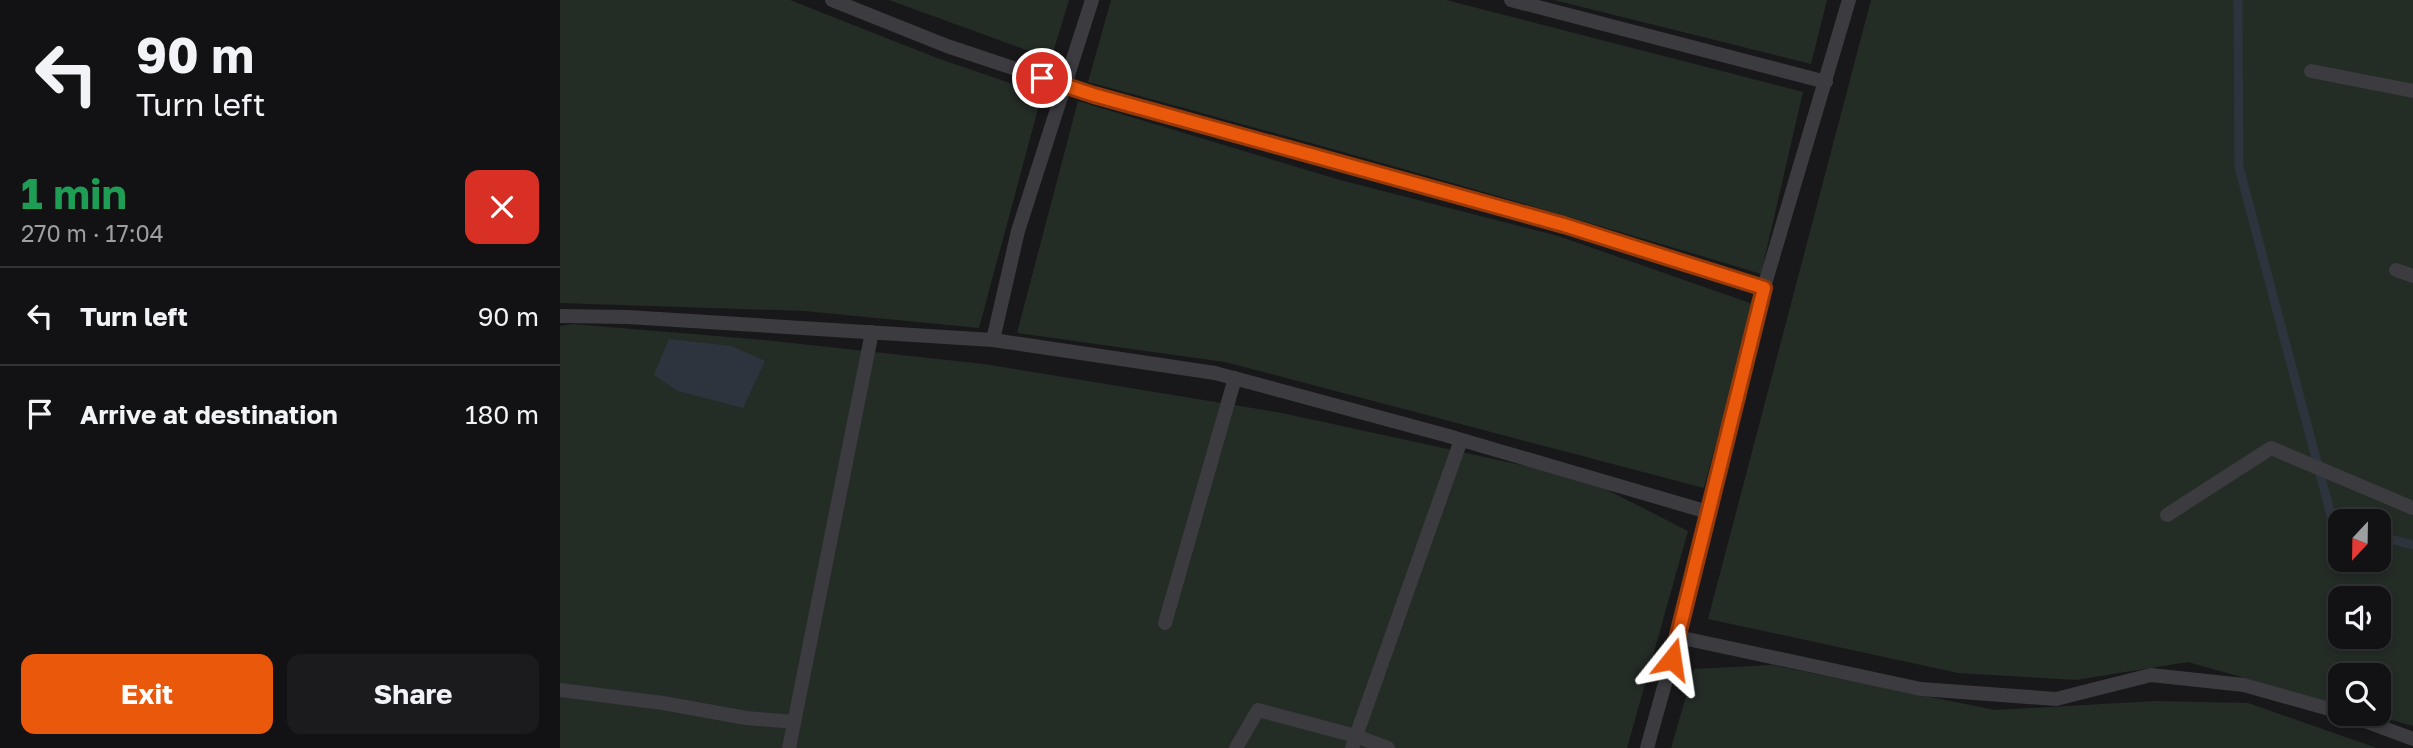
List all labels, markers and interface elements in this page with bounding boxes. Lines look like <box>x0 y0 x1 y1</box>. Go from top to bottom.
text: 90 m <box>136 25 254 84</box>
icon: left <box>21 28 112 119</box>
pin <box>1012 48 1072 108</box>
icon: arrive <box>1023 59 1061 97</box>
text: Turn left <box>136 85 265 123</box>
text: 1 min <box>21 168 127 218</box>
button: close <box>465 170 539 244</box>
text: 270 m · 17:04 <box>21 219 164 247</box>
icon: left <box>21 297 59 335</box>
text: Turn left <box>80 301 188 332</box>
text: 90 m <box>478 301 539 332</box>
icon: arrive <box>21 395 59 433</box>
text: Arrive at destination <box>80 399 338 430</box>
text: 180 m <box>465 399 539 430</box>
north arrow <box>2328 509 2390 572</box>
map controls <box>2328 509 2391 726</box>
button: sound <box>2328 586 2391 649</box>
position arrow <box>1635 622 1709 696</box>
button: Exit <box>21 654 273 734</box>
button: Share <box>287 654 539 734</box>
button: search <box>2328 663 2391 726</box>

